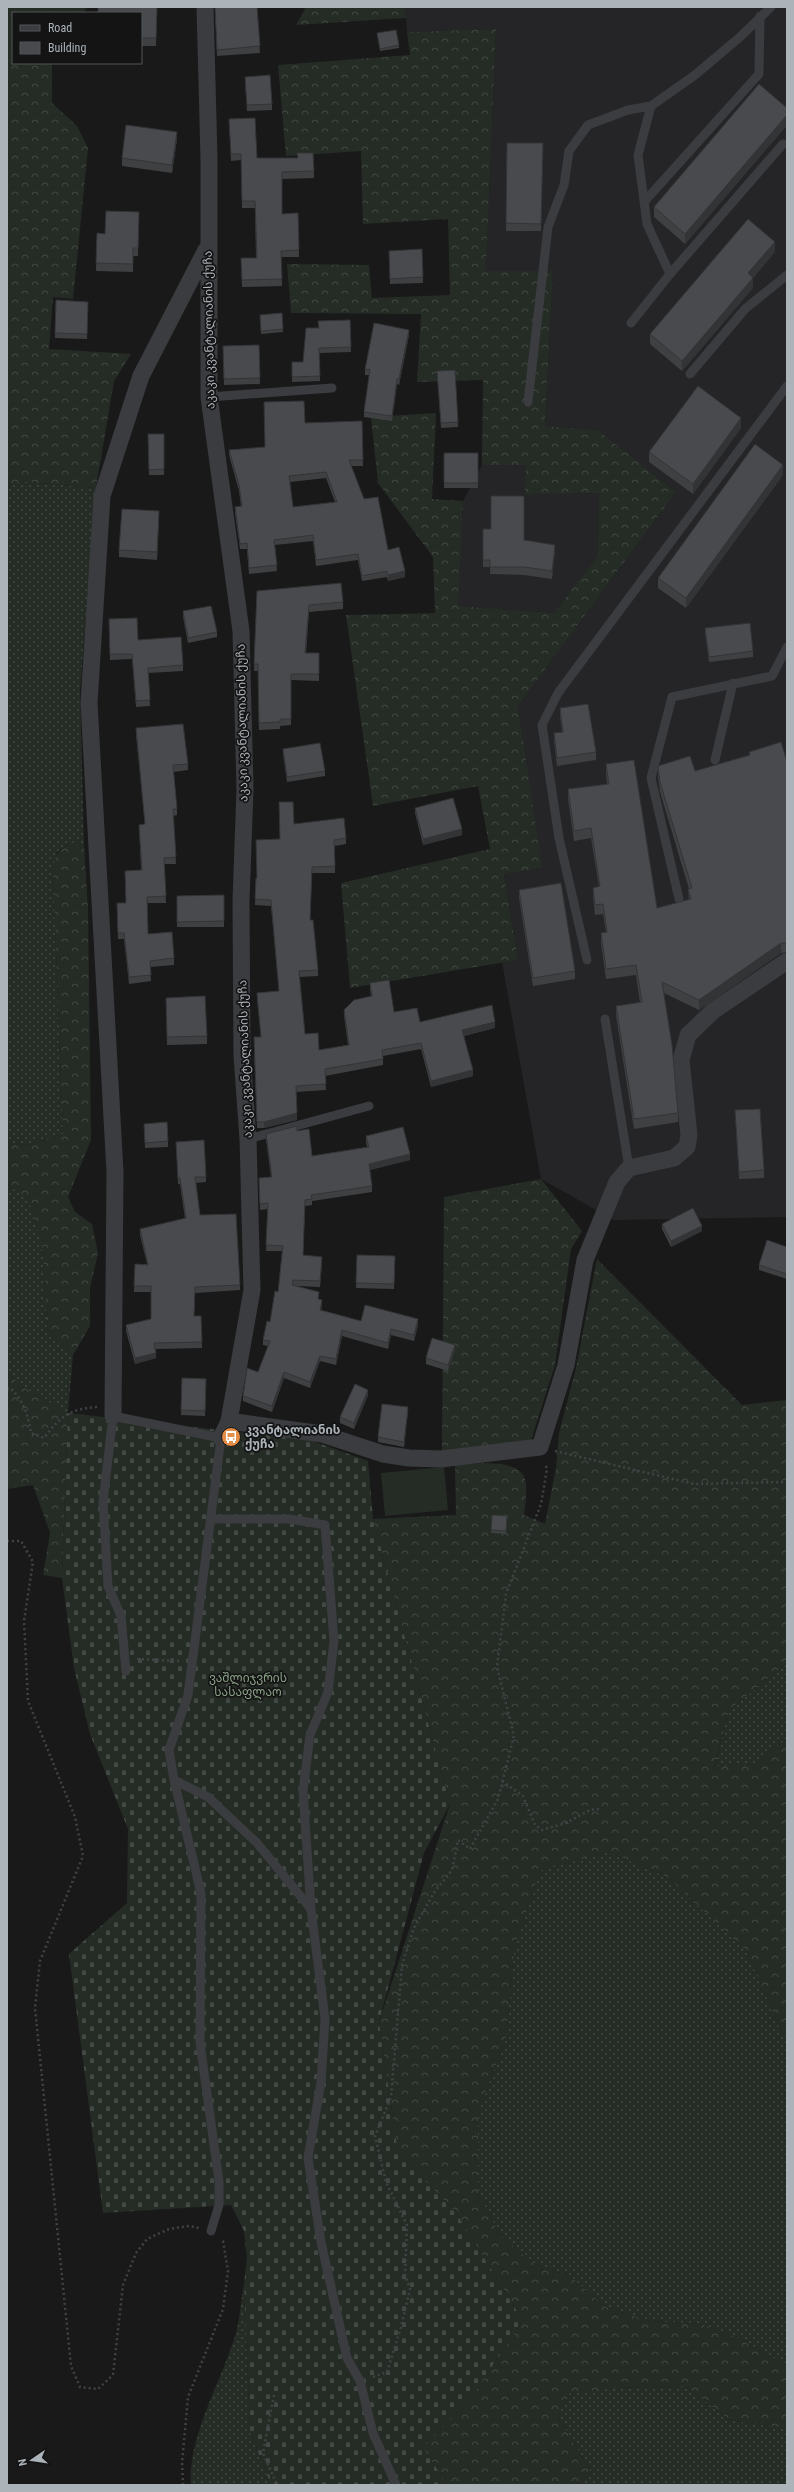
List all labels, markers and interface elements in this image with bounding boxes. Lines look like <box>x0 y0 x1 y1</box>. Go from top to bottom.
legend <box>12 12 142 64</box>
text: Road <box>48 21 72 35</box>
text: Building <box>48 41 86 55</box>
street label: აკაკი კვანტალიანის ქუჩა <box>201 251 218 409</box>
street label: აკაკი კვანტალიანის ქუჩა <box>234 644 251 802</box>
street label: აკაკი კვანტალიანის ქუჩა <box>235 980 256 1138</box>
place label: კვანტალიანის ქუჩა <box>245 1423 341 1451</box>
bus stop icon: კვანტალიანის ქუჩა <box>220 1426 242 1448</box>
park label: ვაშლიჯვრის სასაფლაო <box>209 1671 287 1700</box>
north arrow <box>12 2440 52 2480</box>
text: N <box>16 2457 30 2467</box>

